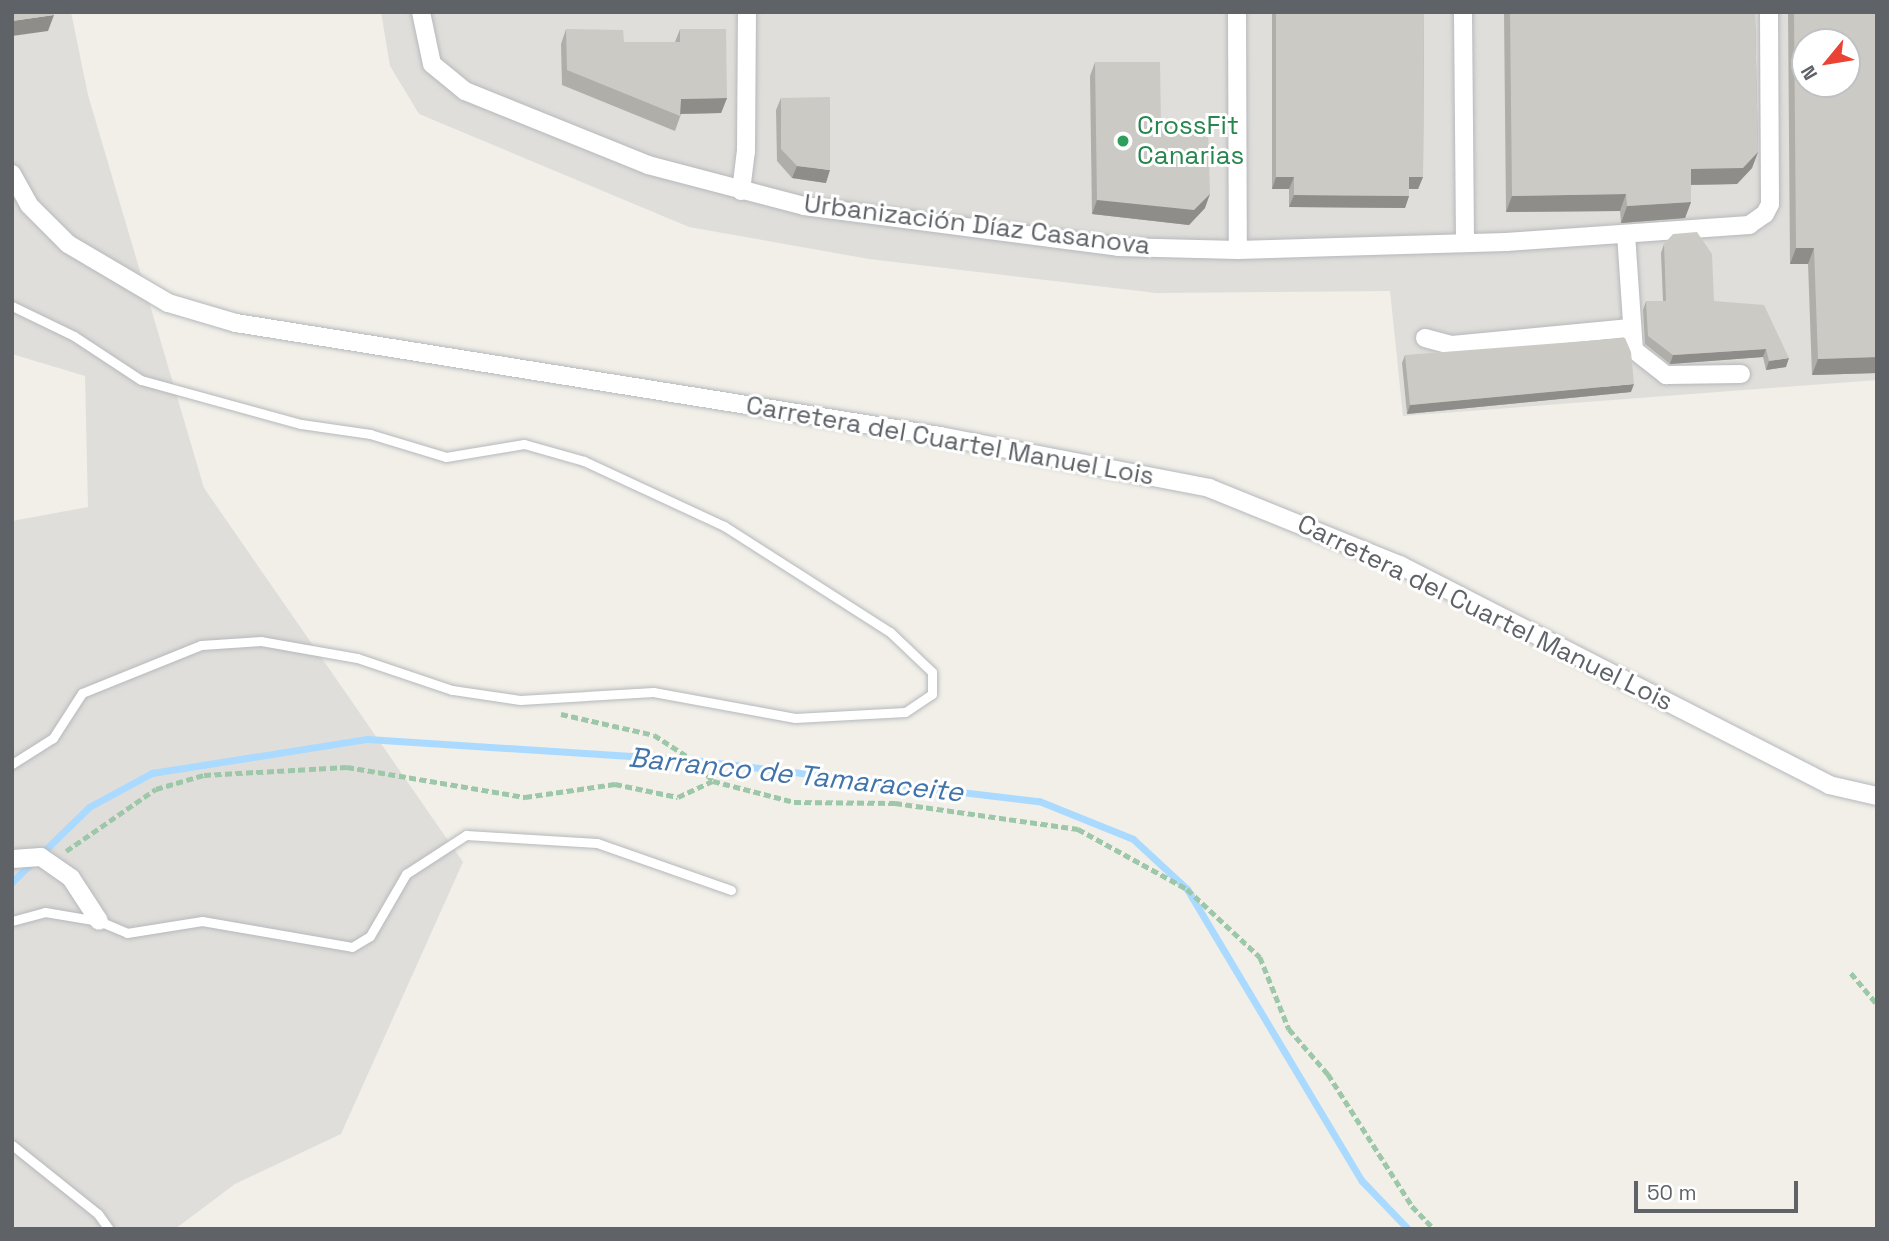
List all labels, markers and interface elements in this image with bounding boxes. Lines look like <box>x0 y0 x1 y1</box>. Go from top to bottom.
north arrow <box>1791 28 1861 98</box>
text: N <box>1795 61 1823 85</box>
place label: CrossFit Canarias <box>1137 110 1244 172</box>
marker: CrossFit Canarias <box>1115 133 1131 149</box>
street label: Urbanización Díaz Casanova <box>802 188 1152 262</box>
street label: Carretera del Cuartel Manuel Lois <box>744 390 1156 492</box>
street label: Carretera del Cuartel Manuel Lois <box>1292 508 1678 718</box>
water label: Barranco de Tamaraceite <box>627 740 965 808</box>
scale bar <box>1637 1168 1801 1212</box>
text: 50 m <box>1647 1179 1697 1206</box>

